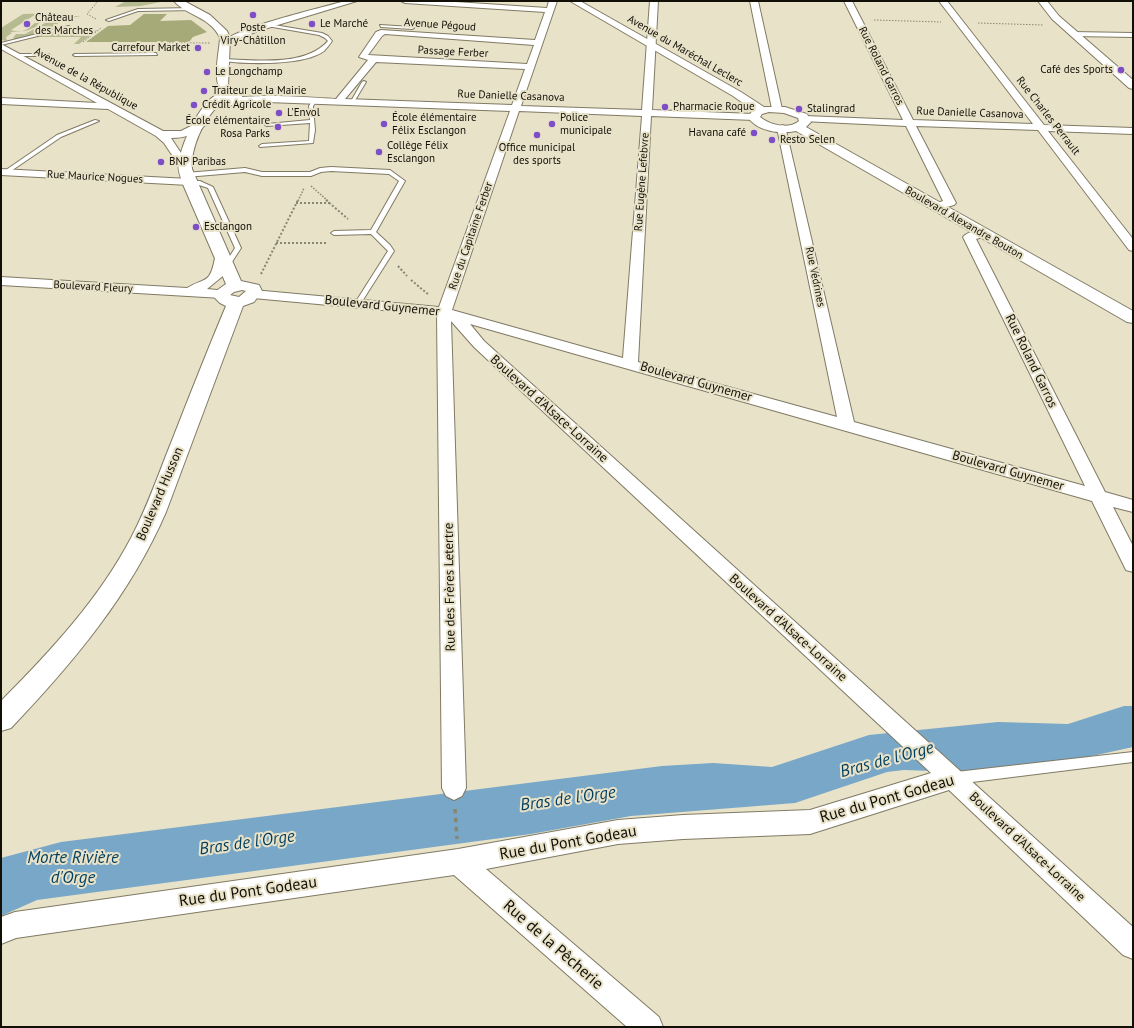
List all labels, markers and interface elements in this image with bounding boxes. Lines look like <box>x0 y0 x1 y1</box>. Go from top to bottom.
marker: Poste Viry-Châtillon <box>248 10 258 20</box>
place label: Château des Marches <box>35 11 93 37</box>
street label: Avenue du Maréchal Leclerc <box>625 13 745 89</box>
street label: Avenue Pégoud <box>404 16 476 34</box>
place label: Le Marché <box>320 17 368 31</box>
marker: Château des Marches <box>22 19 32 29</box>
marker: Le Marché <box>307 19 317 29</box>
place label: Poste Viry-Châtillon <box>221 21 285 47</box>
street label: Rue Roland Garros <box>855 24 907 108</box>
place label: Carrefour Market <box>111 41 190 55</box>
marker: Carrefour Market <box>193 43 203 53</box>
street label: Passage Ferber <box>417 44 489 60</box>
street label: Avenue de la République <box>32 45 140 113</box>
place label: Café des Sports <box>1040 63 1113 77</box>
place label: Le Longchamp <box>215 65 283 79</box>
marker: Café des Sports <box>1116 65 1126 75</box>
marker: Le Longchamp <box>202 67 212 77</box>
street label: Rue Charles Perrault <box>1013 74 1083 158</box>
place label: Traiteur de la Mairie <box>212 84 306 98</box>
marker: Traiteur de la Mairie <box>199 86 209 96</box>
street label: Rue Danielle Casanova <box>457 88 565 104</box>
place label: Crédit Agricole <box>202 98 271 112</box>
marker: Crédit Agricole <box>189 100 199 110</box>
place label: Pharmacie Roque <box>673 100 755 114</box>
marker: Pharmacie Roque <box>660 102 670 112</box>
place label: Stalingrad <box>807 102 855 116</box>
marker: Stalingrad <box>794 104 804 114</box>
street label: Rue Danielle Casanova <box>916 105 1024 121</box>
place label: L'Envol <box>287 106 320 120</box>
marker: L'Envol <box>274 108 284 118</box>
place label: École élémentaire Félix Esclangon <box>392 111 477 137</box>
place label: Police municipale <box>560 111 612 137</box>
place label: École élémentaire Rosa Parks <box>185 114 270 140</box>
marker: École élémentaire Félix Esclangon <box>379 119 389 129</box>
marker: Police municipale <box>547 119 557 129</box>
marker: École élémentaire Rosa Parks <box>273 122 283 132</box>
place label: Havana café <box>689 126 746 140</box>
marker: Havana café <box>749 128 759 138</box>
marker: Office municipal des sports <box>532 130 542 140</box>
street label: Rue Eugène Lefebvre <box>632 132 652 232</box>
place label: Resto Selen <box>780 133 835 147</box>
marker: Resto Selen <box>767 135 777 145</box>
place label: Collège Félix Esclangon <box>387 139 448 165</box>
place label: Office municipal des sports <box>499 141 575 167</box>
marker: Collège Félix Esclangon <box>374 147 384 157</box>
place label: BNP Paribas <box>169 155 226 169</box>
marker: BNP Paribas <box>156 157 166 167</box>
street label: Rue Maurice Nogues <box>47 168 143 186</box>
street label: Rue du Capitaine Ferber <box>446 180 496 292</box>
street label: Boulevard Alexandre Bouton <box>903 184 1025 262</box>
place label: Esclangon <box>204 220 252 234</box>
marker: Esclangon <box>191 222 201 232</box>
street label: Rue Védrines <box>802 246 828 308</box>
street label: Boulevard Fleury <box>53 278 133 296</box>
street label: Boulevard Guynemer <box>324 292 440 320</box>
street label: Rue Roland Garros <box>1002 312 1060 410</box>
street label: Boulevard d'Alsace-Lorraine <box>487 352 611 466</box>
street label: Boulevard Guynemer <box>638 359 754 405</box>
street label: Boulevard Husson <box>133 445 187 543</box>
street label: Boulevard Guynemer <box>950 448 1066 494</box>
street label: Rue des Frères Letertre <box>441 523 459 651</box>
street label: Boulevard d'Alsace-Lorraine <box>726 571 850 685</box>
water label: Bras de l'Orge <box>838 738 936 782</box>
street label: Rue du Pont Godeau <box>818 771 956 827</box>
water label: Bras de l'Orge <box>519 782 617 816</box>
street label: Boulevard d'Alsace-Lorraine <box>966 789 1088 905</box>
street label: Rue du Pont Godeau <box>498 821 638 865</box>
water label: Bras de l'Orge <box>198 826 296 860</box>
water label: Morte Rivière d'Orge <box>27 848 119 888</box>
street label: Rue du Pont Godeau <box>178 873 318 911</box>
street label: Rue de la Pêcherie <box>499 896 607 994</box>

